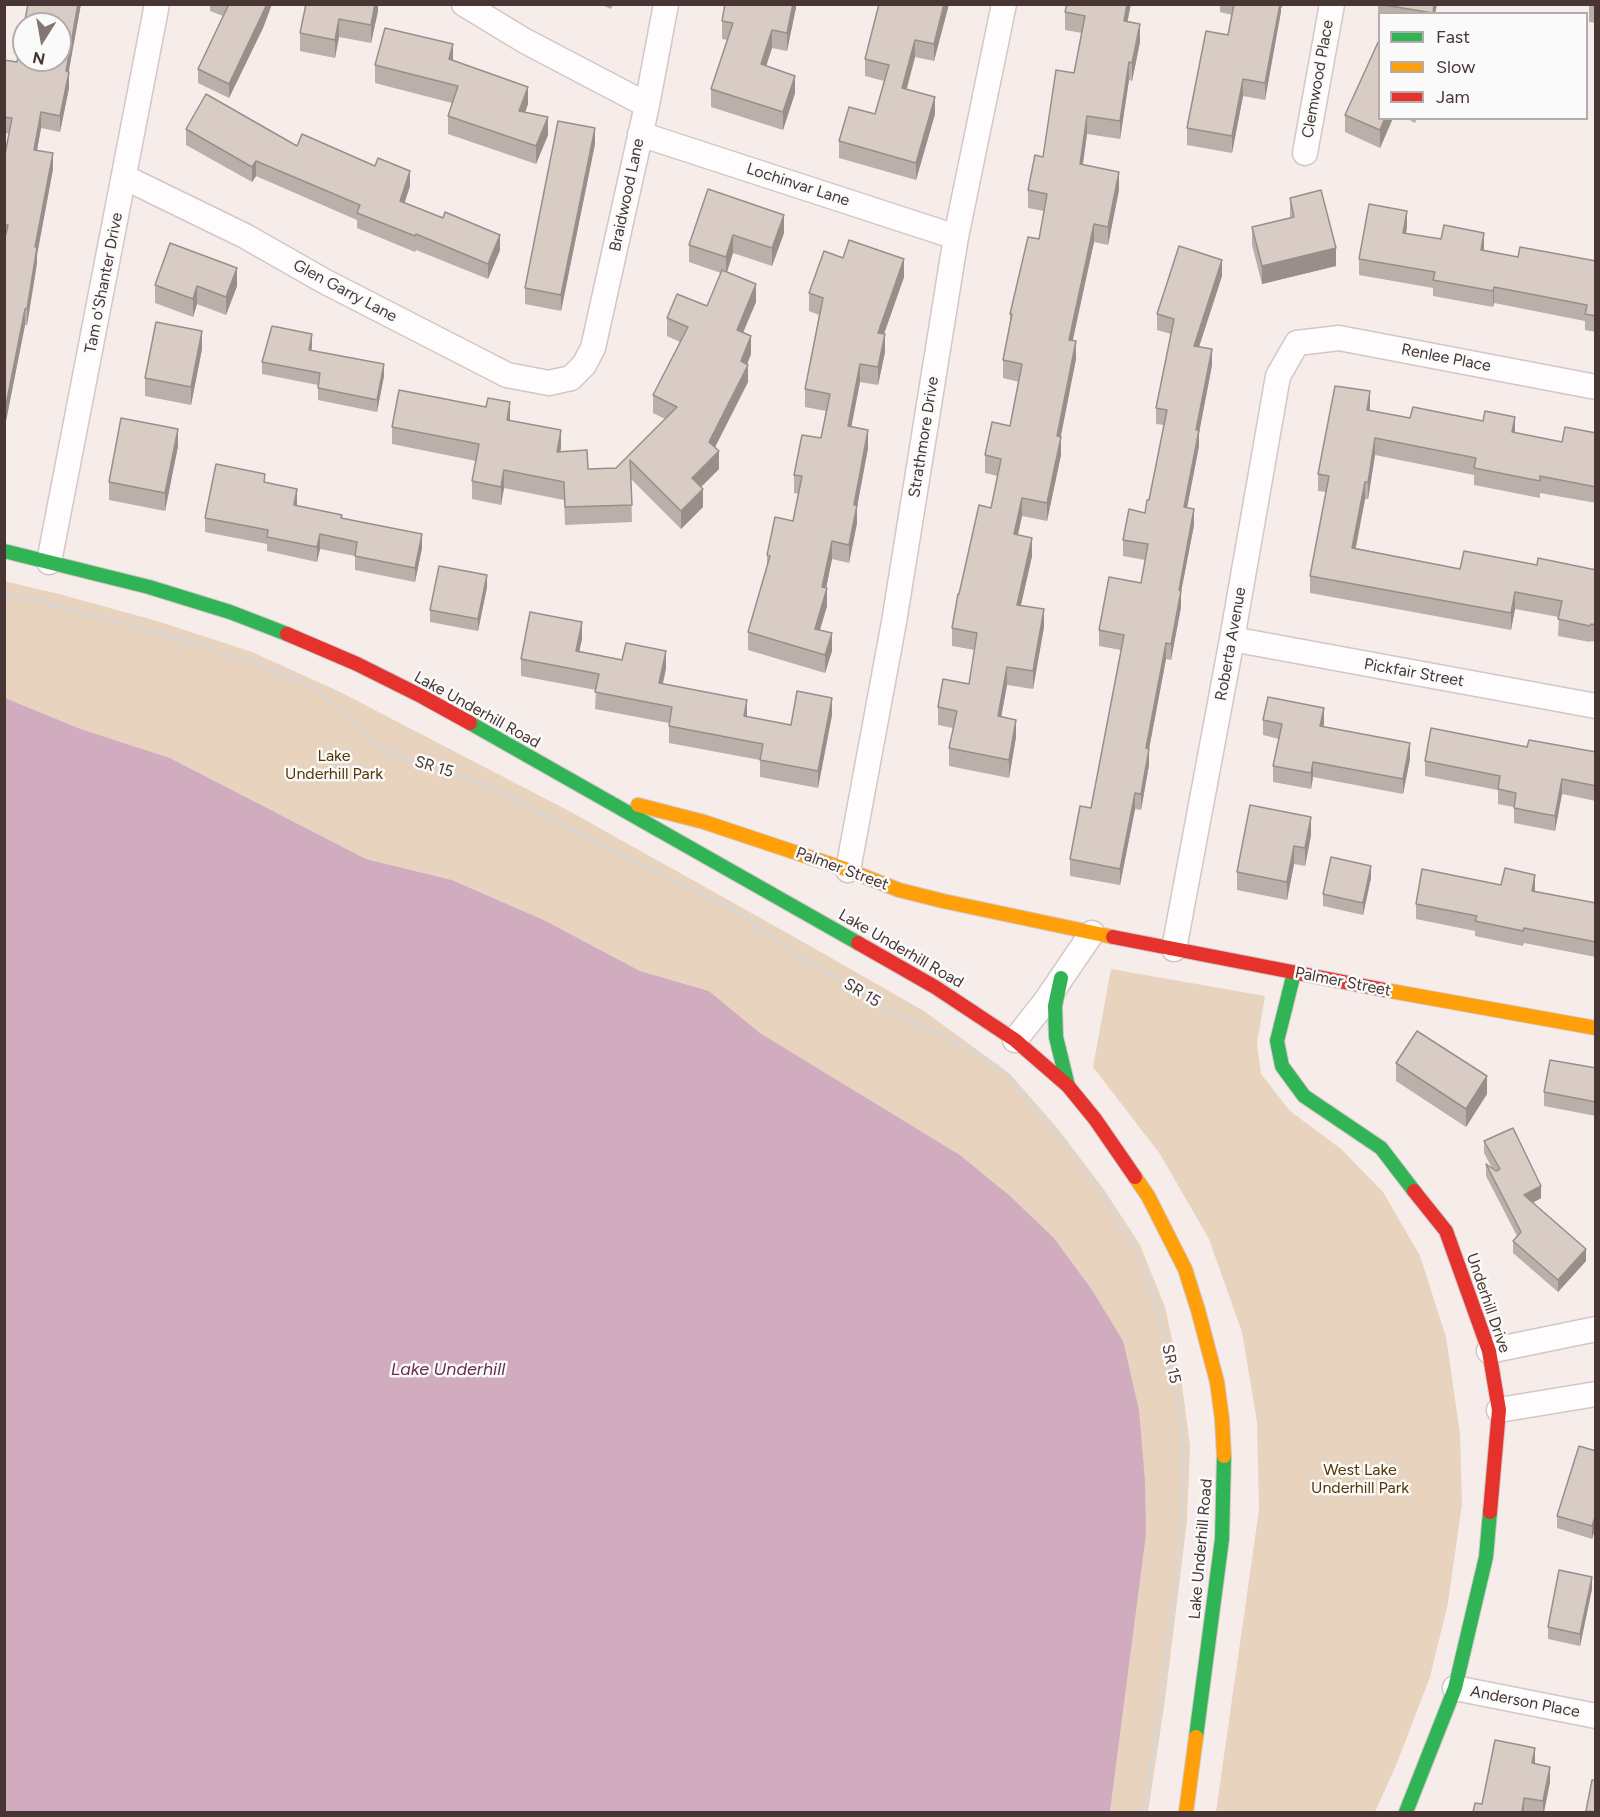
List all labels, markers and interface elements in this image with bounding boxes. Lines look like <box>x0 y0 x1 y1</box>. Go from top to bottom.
north arrow <box>12 12 72 72</box>
legend <box>1378 12 1588 120</box>
street label: Clemwood Place <box>1298 18 1338 140</box>
text: Fast <box>1436 26 1470 48</box>
text: N <box>31 48 47 69</box>
text: Slow <box>1436 56 1475 78</box>
text: Jam <box>1436 86 1470 108</box>
street label: Braidwood Lane <box>606 137 648 253</box>
street label: Lochinvar Lane <box>744 159 852 211</box>
street label: Tam o'Shanter Drive <box>81 211 127 355</box>
street label: Glen Garry Lane <box>290 256 400 326</box>
street label: Renlee Place <box>1400 340 1492 376</box>
street label: Strathmore Drive <box>905 375 943 499</box>
street label: Roberta Avenue <box>1212 586 1250 702</box>
street label: Pickfair Street <box>1362 655 1466 691</box>
street label: Lake Underhill Road <box>411 667 543 753</box>
park label: Lake Underhill Park <box>285 746 383 784</box>
street label: SR 15 <box>412 752 456 782</box>
street label: Palmer Street <box>793 843 891 895</box>
street label: Lake Underhill Road <box>835 905 967 993</box>
street label: Palmer Street <box>1293 963 1393 1001</box>
street label: SR 15 <box>840 974 884 1012</box>
street label: Underhill Drive <box>1462 1251 1514 1355</box>
street label: SR 15 <box>1157 1343 1185 1385</box>
water label: Lake Underhill <box>391 1359 505 1381</box>
park label: West Lake Underhill Park <box>1311 1460 1409 1498</box>
street label: Lake Underhill Road <box>1185 1478 1217 1620</box>
street label: Anderson Place <box>1469 1682 1581 1722</box>

